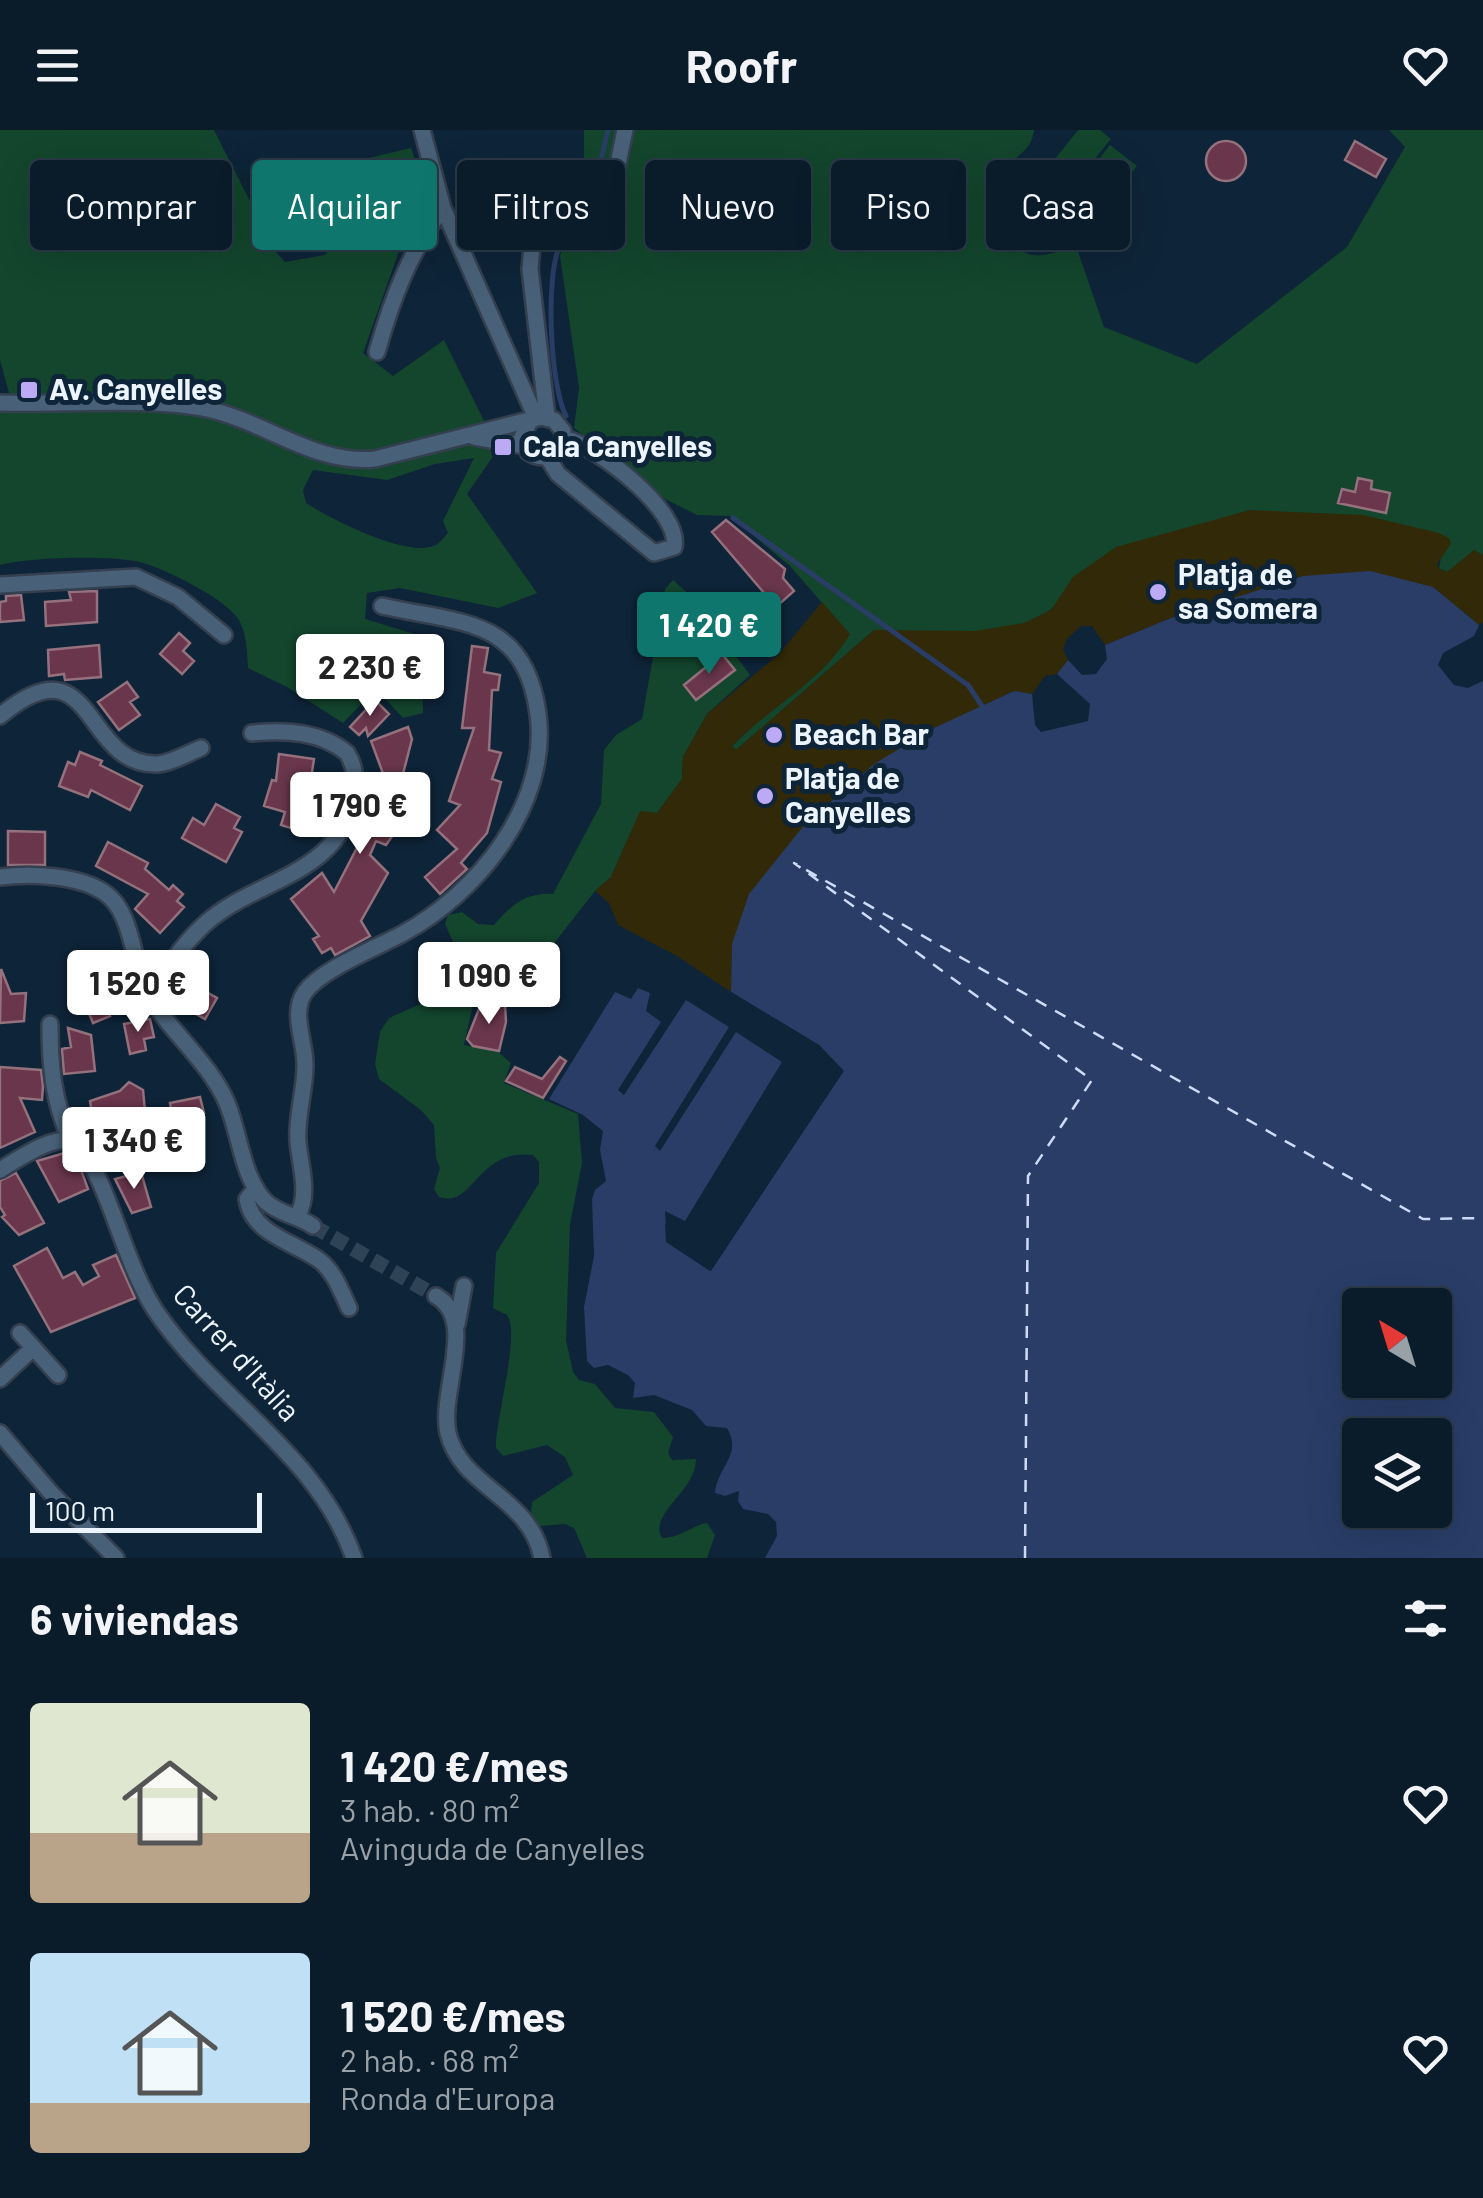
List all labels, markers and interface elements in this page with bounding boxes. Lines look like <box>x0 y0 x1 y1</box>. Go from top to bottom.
icon: menu <box>30 38 85 93</box>
text: Roofr <box>686 38 797 92</box>
icon: heart <box>1398 38 1453 93</box>
chip: Comprar <box>30 160 232 250</box>
chip: Alquilar <box>252 160 437 250</box>
chip: Filtros <box>457 160 625 250</box>
chip: Nuevo <box>645 160 811 250</box>
chip: Piso <box>831 160 966 250</box>
chip: Casa <box>986 160 1130 250</box>
place label: Av. Canyelles <box>49 370 222 406</box>
marker: Av. Canyelles <box>18 379 40 401</box>
place label: Cala Canyelles <box>523 427 712 463</box>
marker: Cala Canyelles <box>492 436 514 458</box>
place label: Platja de sa Somera <box>1178 555 1318 625</box>
marker: Platja de sa Somera <box>1147 581 1169 603</box>
pin: 1 420 € <box>617 592 801 677</box>
text: 1 420 € <box>659 605 759 643</box>
pin: 2 230 € <box>278 634 462 719</box>
text: 2 230 € <box>318 647 422 685</box>
place label: Beach Bar <box>794 715 930 751</box>
marker: Beach Bar <box>763 724 785 746</box>
place label: Platja de Canyelles <box>785 759 911 829</box>
pin: 1 790 € <box>268 772 452 857</box>
text: 1 790 € <box>312 785 408 823</box>
marker: Platja de Canyelles <box>754 785 776 807</box>
pin: 1 090 € <box>397 942 581 1027</box>
pin: 1 520 € <box>46 950 230 1035</box>
text: 1 090 € <box>440 955 538 993</box>
text: 1 520 € <box>89 963 187 1001</box>
pin: 1 340 € <box>42 1107 226 1192</box>
text: 1 340 € <box>84 1120 184 1158</box>
street label: Carrer d'Itàlia <box>167 1276 308 1428</box>
north arrow <box>1342 1288 1452 1398</box>
map controls <box>1342 1288 1452 1528</box>
button: layers <box>1342 1418 1452 1528</box>
scale bar <box>30 1488 262 1532</box>
text: 100 m <box>45 1493 115 1527</box>
icon: filters <box>1398 1591 1453 1646</box>
text: 6 viviendas <box>30 1593 239 1643</box>
text: 1 420 €/mes <box>340 1740 568 1790</box>
icon: home <box>110 1743 230 1863</box>
icon: heart <box>1398 1776 1453 1831</box>
text: 3 hab. · 80 m² <box>340 1790 520 1828</box>
text: Avinguda de Canyelles <box>340 1828 645 1866</box>
text: 1 520 €/mes <box>340 1990 566 2040</box>
icon: home <box>110 1993 230 2113</box>
icon: heart <box>1398 2026 1453 2081</box>
text: 2 hab. · 68 m² <box>340 2040 519 2078</box>
text: Ronda d'Europa <box>340 2078 555 2116</box>

